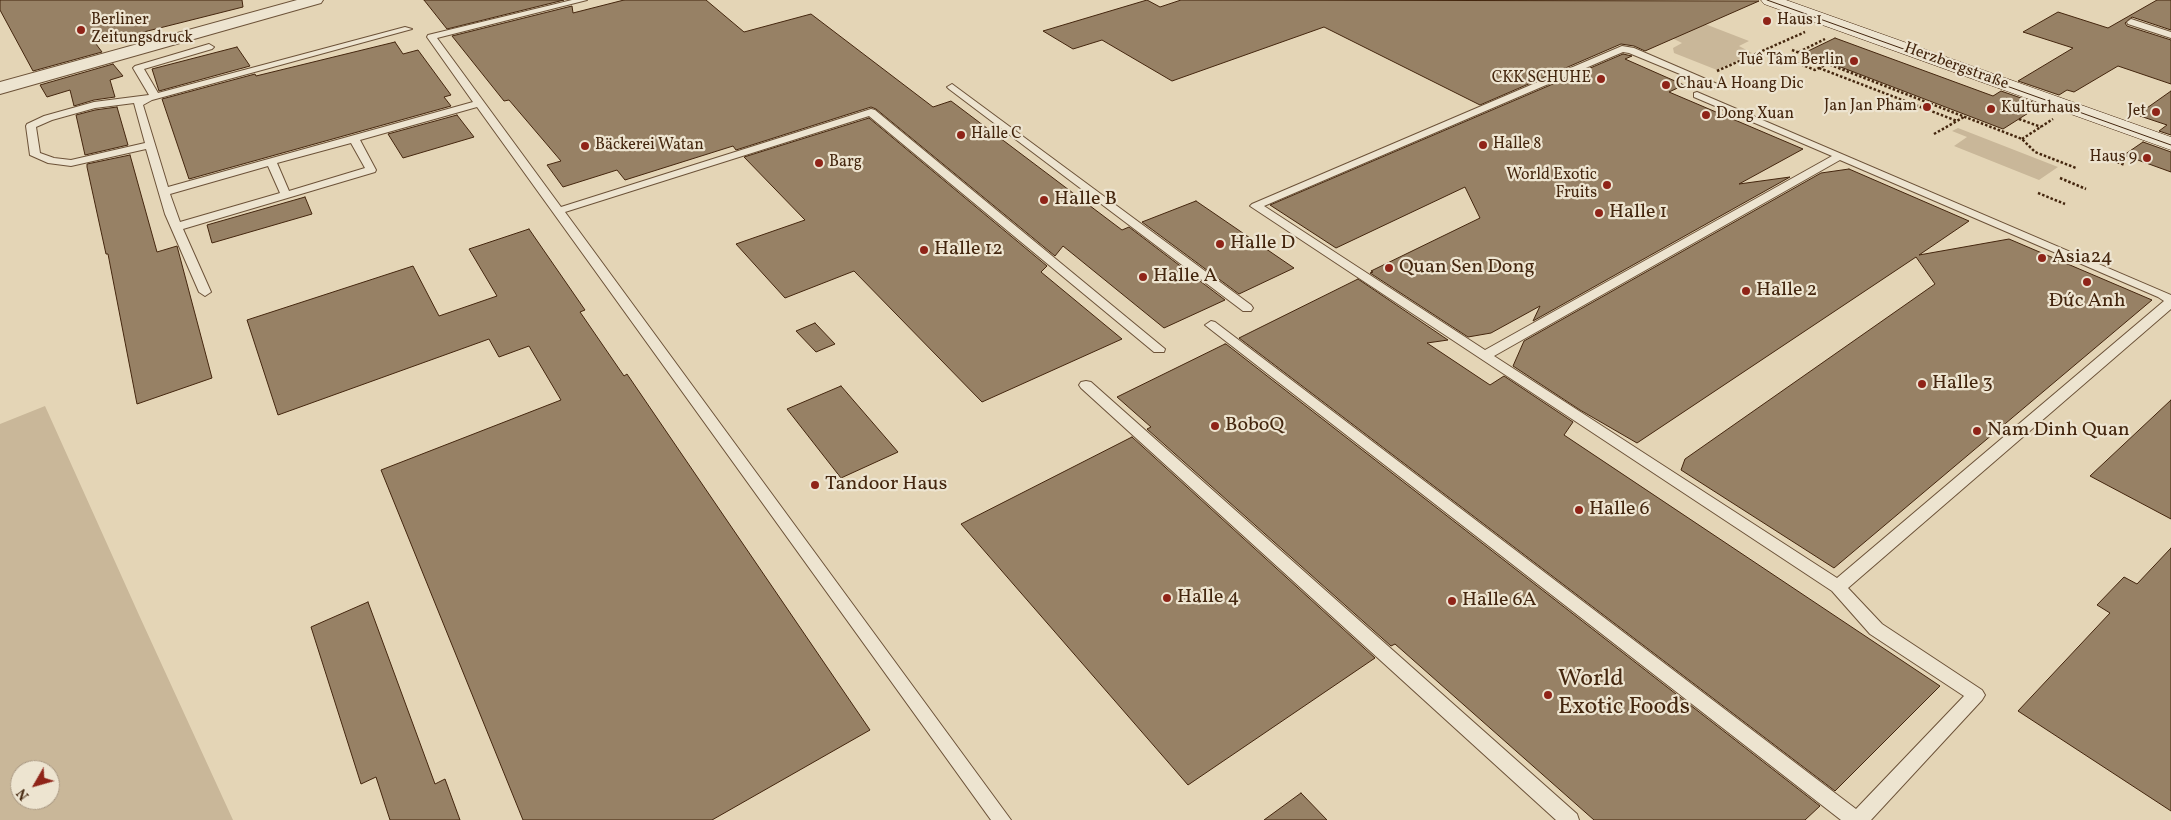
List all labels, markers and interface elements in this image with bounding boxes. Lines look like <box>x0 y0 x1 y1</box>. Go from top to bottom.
place label: Berliner Zeitungsdruck <box>91 11 193 49</box>
place label: Haus 1 <box>1777 11 1822 31</box>
marker: Haus 1 <box>1761 15 1773 27</box>
marker: Berliner Zeitungsdruck <box>75 24 87 36</box>
street label: Herzbergstraße <box>1901 39 2011 95</box>
place label: Tuê Tâm Berlin <box>1738 51 1844 71</box>
marker: Tuê Tâm Berlin <box>1848 55 1860 67</box>
place label: CKK SCHUHE <box>1492 69 1591 89</box>
marker: CKK SCHUHE <box>1595 73 1607 85</box>
place label: Chau A Hoang Dic <box>1676 75 1804 95</box>
marker: Chau A Hoang Dic <box>1660 79 1672 91</box>
place label: Jan Jan Pham <box>1824 97 1917 117</box>
place label: Kulturhaus <box>2001 99 2080 119</box>
marker: Jan Jan Pham <box>1921 101 1933 113</box>
place label: Jet <box>2128 102 2146 122</box>
marker: Kulturhaus <box>1985 103 1997 115</box>
place label: Dong Xuan <box>1716 105 1794 125</box>
marker: Jet <box>2150 106 2162 118</box>
marker: Dong Xuan <box>1700 109 1712 121</box>
place label: Halle C <box>971 125 1022 145</box>
marker: Halle C <box>955 129 967 141</box>
place label: Halle 8 <box>1493 135 1541 155</box>
place label: Bäckerei Watan <box>595 136 704 156</box>
marker: Halle 8 <box>1477 139 1489 151</box>
marker: Bäckerei Watan <box>579 140 591 152</box>
place label: Haus 9 <box>2090 148 2137 168</box>
marker: Haus 9 <box>2141 152 2153 164</box>
place label: Barg <box>829 153 862 173</box>
marker: Barg <box>813 157 825 169</box>
place label: World Exotic Fruits <box>1506 166 1597 204</box>
marker: World Exotic Fruits <box>1601 179 1613 191</box>
place label: Halle B <box>1054 188 1117 212</box>
marker: Halle B <box>1038 194 1050 206</box>
place label: Halle 1 <box>1609 201 1667 225</box>
marker: Halle 1 <box>1593 207 1605 219</box>
place label: Halle D <box>1230 232 1295 256</box>
place label: Halle 12 <box>934 238 1003 262</box>
marker: Halle D <box>1214 238 1226 250</box>
marker: Halle 12 <box>918 244 930 256</box>
place label: Asia24 <box>2052 246 2113 270</box>
marker: Asia24 <box>2036 252 2048 264</box>
place label: Quan Sen Dong <box>1399 256 1535 280</box>
marker: Quan Sen Dong <box>1383 262 1395 274</box>
place label: Halle A <box>1153 265 1218 289</box>
marker: Halle A <box>1137 271 1149 283</box>
marker: Đức Anh <box>2081 276 2093 288</box>
place label: Halle 2 <box>1756 279 1817 303</box>
marker: Halle 2 <box>1740 285 1752 297</box>
place label: Đức Anh <box>2048 290 2126 314</box>
place label: Halle 3 <box>1932 372 1993 396</box>
marker: Halle 3 <box>1916 378 1928 390</box>
place label: BoboQ <box>1225 414 1284 438</box>
place label: Nam Dinh Quan <box>1987 419 2130 443</box>
marker: BoboQ <box>1209 420 1221 432</box>
marker: Nam Dinh Quan <box>1971 425 1983 437</box>
place label: Tandoor Haus <box>825 473 947 497</box>
marker: Tandoor Haus <box>809 479 821 491</box>
place label: Halle 6 <box>1589 498 1650 522</box>
marker: Halle 6 <box>1573 504 1585 516</box>
place label: Halle 4 <box>1177 586 1239 610</box>
place label: Halle 6A <box>1462 589 1537 613</box>
marker: Halle 4 <box>1161 592 1173 604</box>
marker: Halle 6A <box>1446 595 1458 607</box>
place label: World Exotic Foods <box>1558 667 1690 723</box>
marker: World Exotic Foods <box>1542 689 1554 701</box>
north arrow <box>10 760 60 810</box>
text: N <box>13 784 34 804</box>

